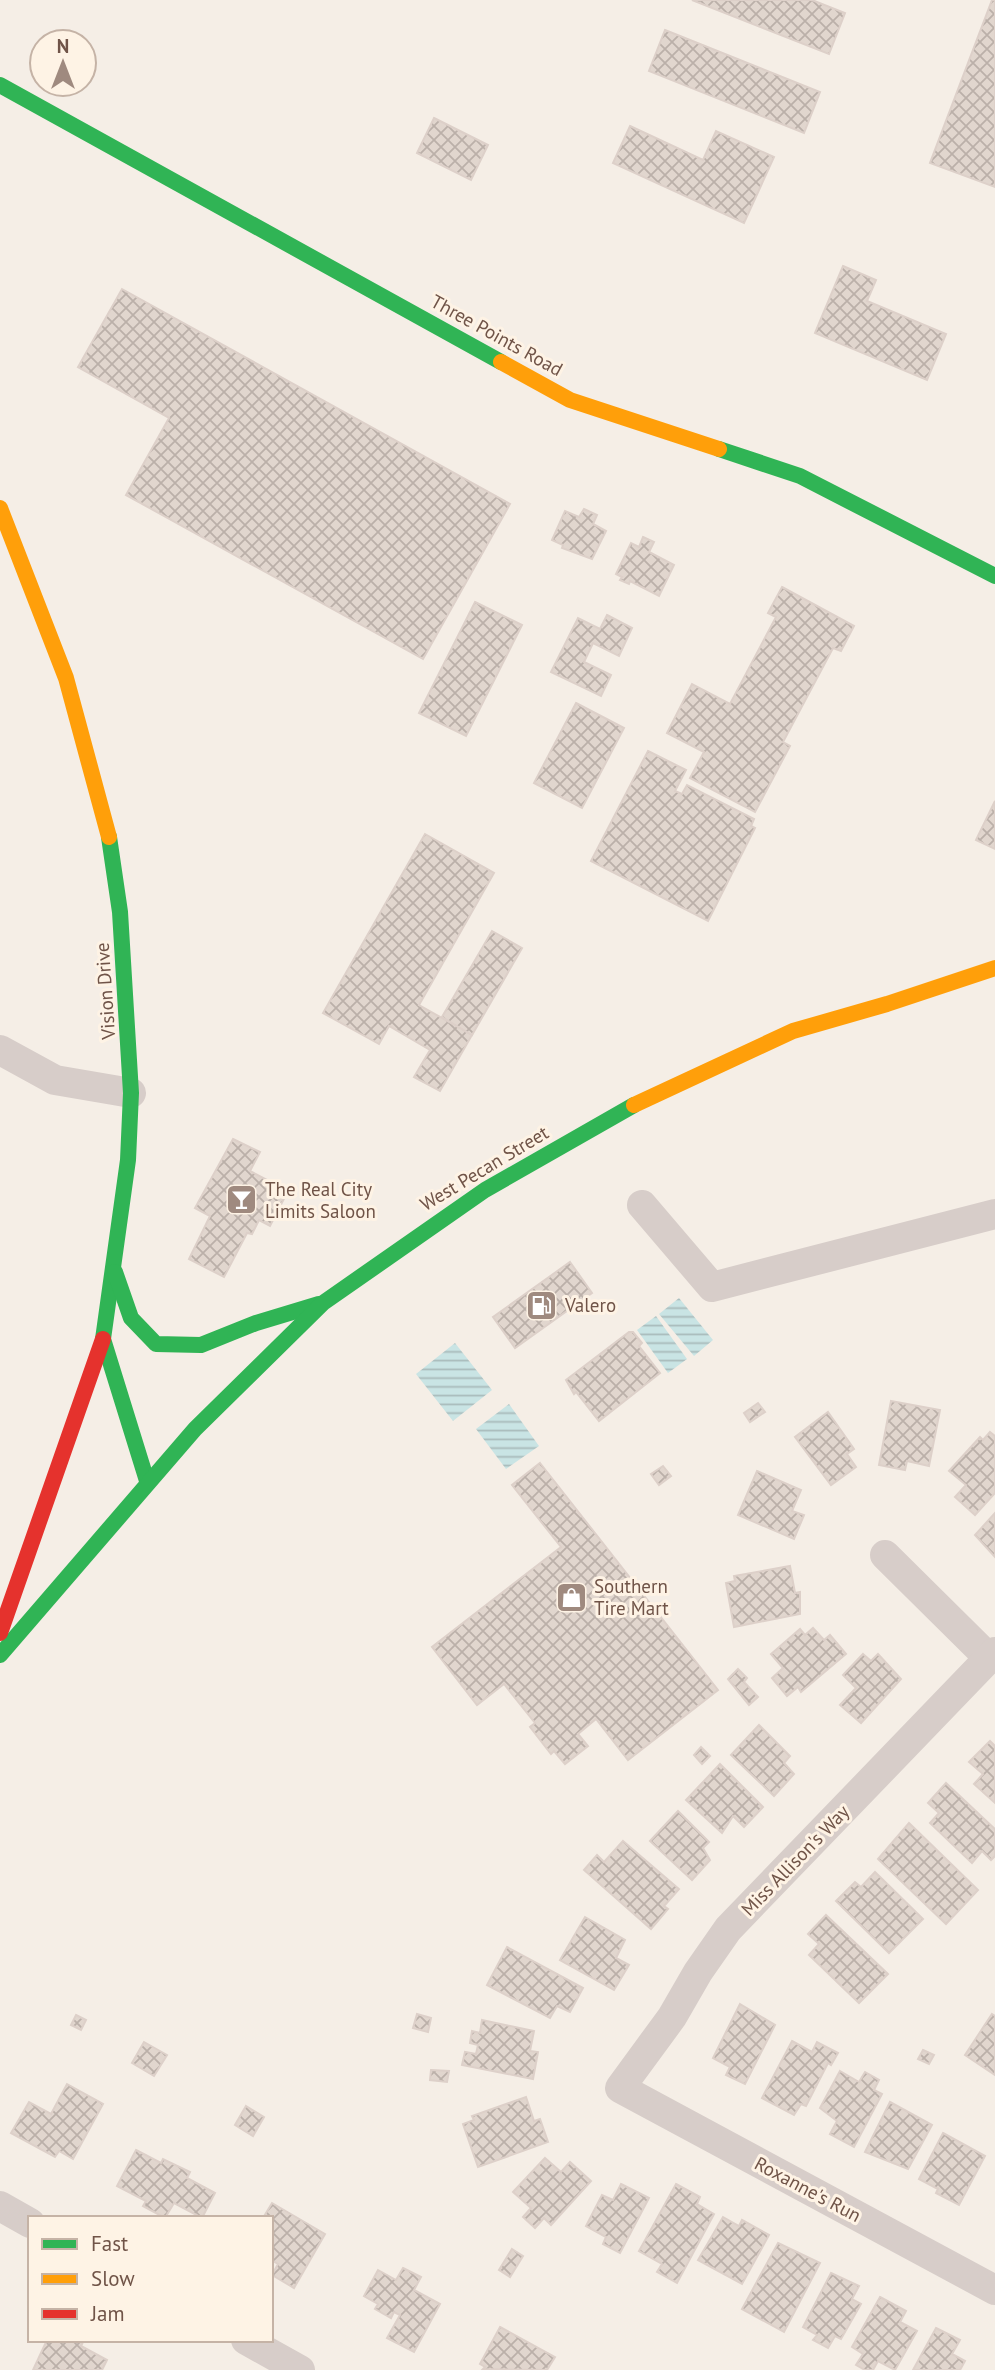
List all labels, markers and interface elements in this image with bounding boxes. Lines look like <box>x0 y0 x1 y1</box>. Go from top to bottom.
north arrow <box>28 28 98 98</box>
text: N <box>57 34 69 58</box>
street label: Three Points Road <box>427 289 567 381</box>
street label: Vision Drive <box>90 942 120 1041</box>
street label: West Pecan Street <box>415 1120 553 1216</box>
place label: The Real City Limits Saloon <box>265 1177 376 1223</box>
bar icon: The Real City Limits Saloon <box>225 1183 259 1217</box>
fuel station icon: Valero <box>525 1288 559 1322</box>
place label: Valero <box>564 1293 616 1317</box>
place label: Southern Tire Mart <box>594 1574 669 1620</box>
shop icon: Southern Tire Mart <box>554 1580 588 1614</box>
street label: Miss Allison's Way <box>736 1799 854 1921</box>
street label: Roxanne's Run <box>751 2151 865 2227</box>
legend <box>28 2216 273 2342</box>
text: Fast <box>91 2230 128 2257</box>
text: Slow <box>91 2265 135 2292</box>
text: Jam <box>90 2300 125 2327</box>

